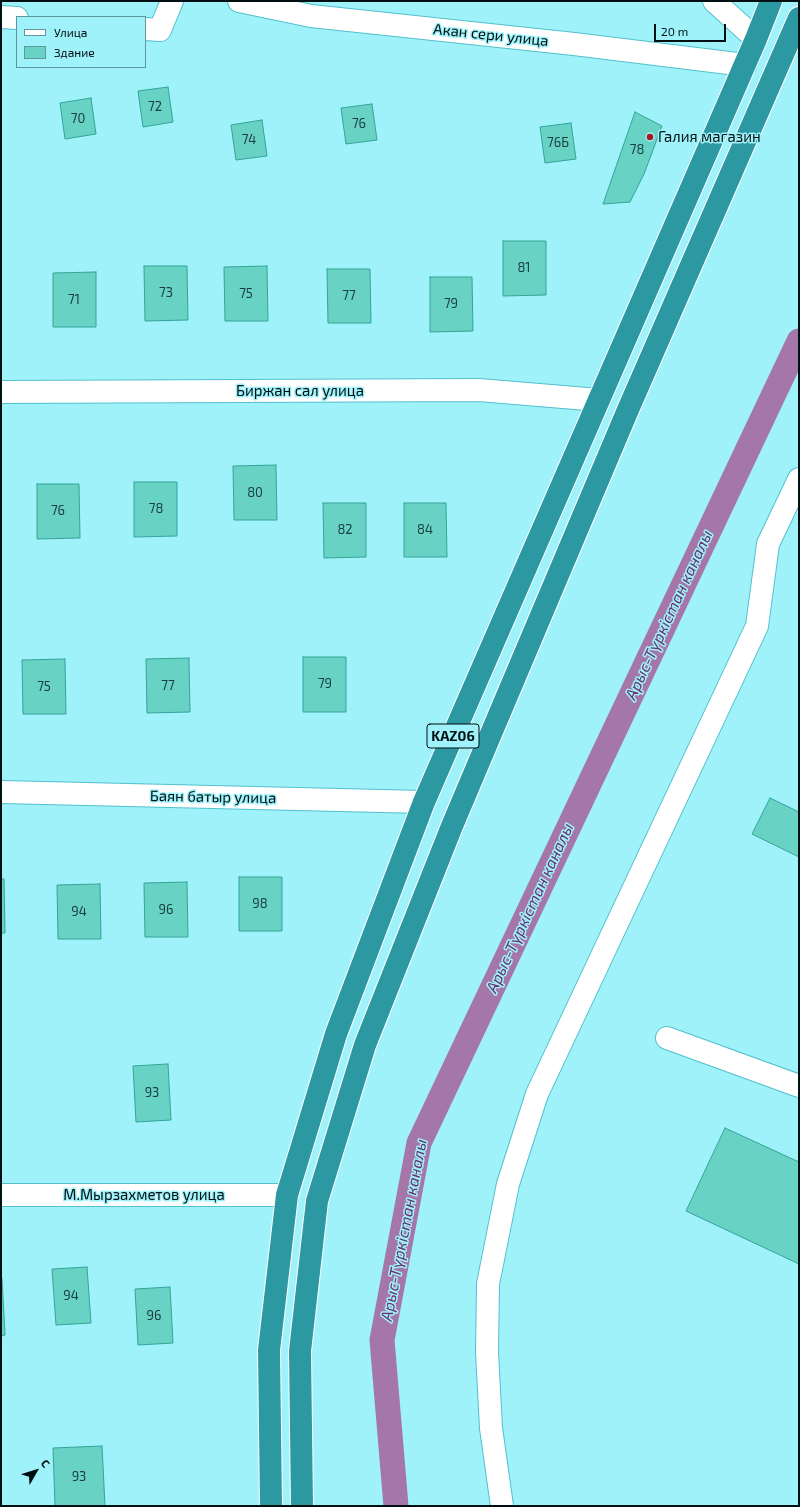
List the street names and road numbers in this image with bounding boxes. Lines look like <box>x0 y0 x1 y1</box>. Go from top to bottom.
street label: Акан сери улица <box>432 20 550 50</box>
street label: Биржан сал улица <box>236 382 364 400</box>
road number: KАZ06 <box>427 724 479 748</box>
street label: Баян батыр улица <box>150 787 276 807</box>
street label: М.Мырзахметов улица <box>63 1186 225 1204</box>

